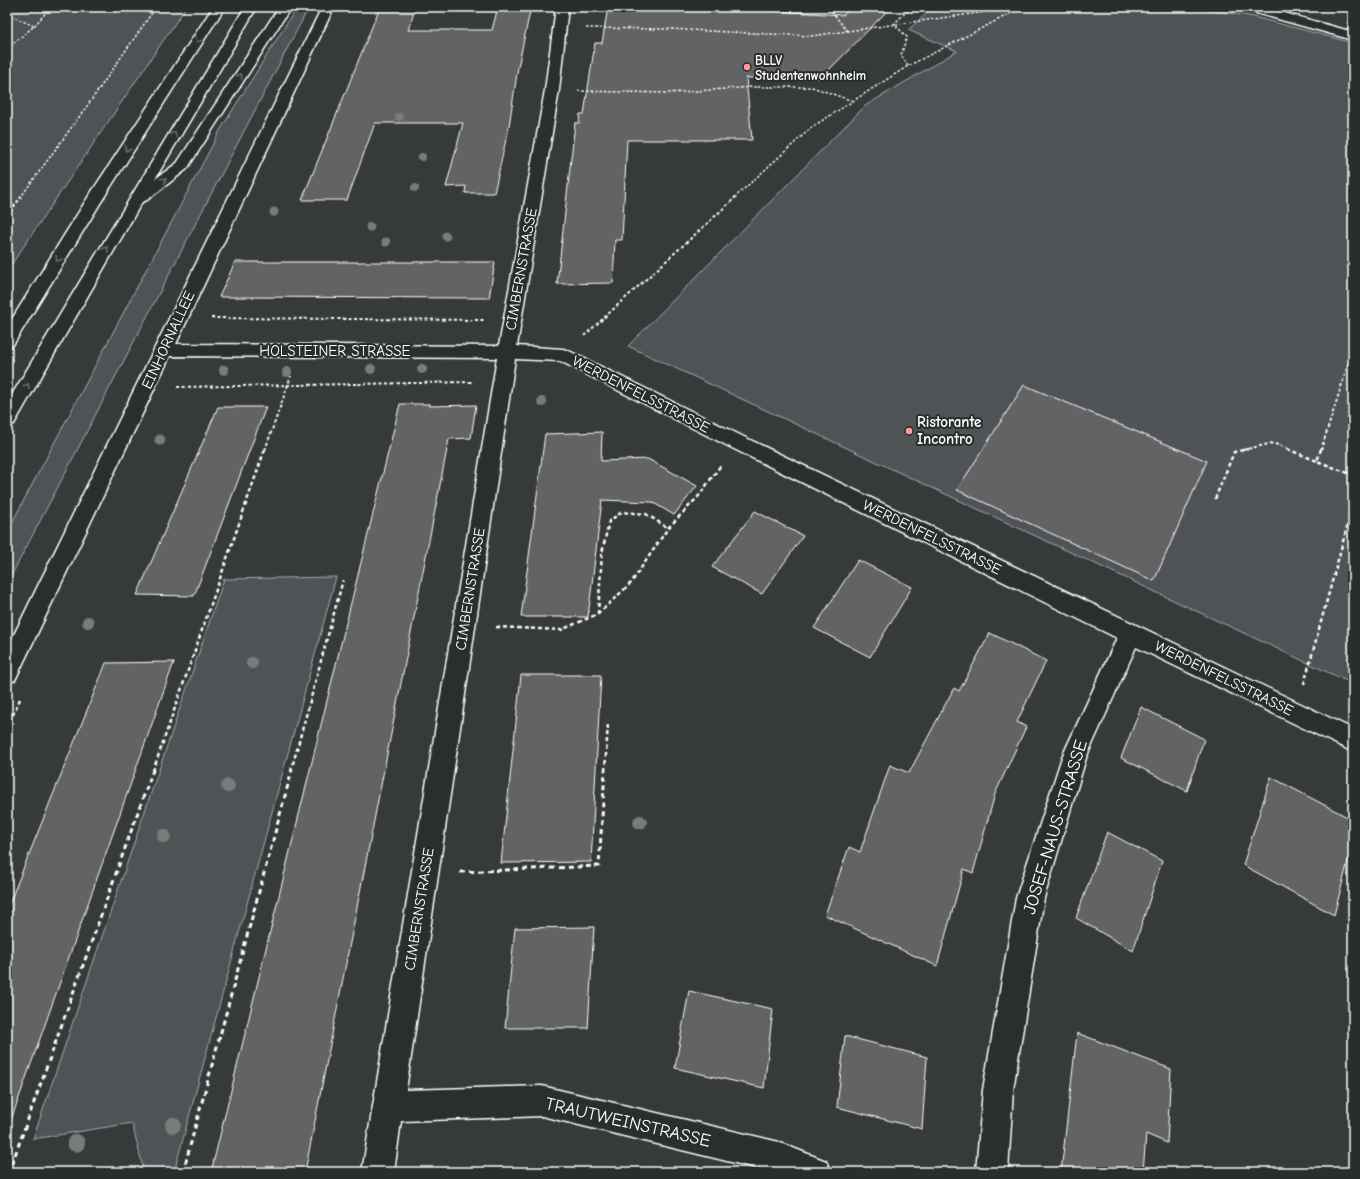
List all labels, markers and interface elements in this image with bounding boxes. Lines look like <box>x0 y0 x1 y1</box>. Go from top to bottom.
one-way arrow <box>195 36 203 43</box>
place label: BLLV Studentenwohnheim <box>755 53 866 83</box>
marker: BLLV Studentenwohnheim <box>742 62 752 72</box>
one-way arrow <box>235 73 242 80</box>
one-way arrow <box>170 131 177 138</box>
one-way arrow <box>124 145 132 152</box>
one-way arrow <box>159 178 166 185</box>
street label: CIMBERNSTRASSE <box>501 206 541 332</box>
one-way arrow <box>102 246 109 253</box>
one-way arrow <box>55 255 62 262</box>
street label: EINHORNALLEE <box>137 288 199 392</box>
street label: HOLSTEINER STRASSE <box>259 342 411 360</box>
street label: WERDENFELSSTRASSE <box>569 351 713 437</box>
one-way arrow <box>22 383 29 390</box>
place label: Ristorante Incontro <box>917 413 981 448</box>
marker: Ristorante Incontro <box>904 426 914 436</box>
street label: WERDENFELSSTRASSE <box>860 496 1004 578</box>
street label: CIMBERNSTRASSE <box>451 526 489 652</box>
street label: WERDENFELSSTRASSE <box>1152 637 1296 719</box>
street label: JOSEF-NAUS-STRASSE <box>1019 737 1092 917</box>
street label: CIMBERNSTRASSE <box>400 846 438 972</box>
street label: TRAUTWEINSTRASSE <box>543 1093 713 1152</box>

